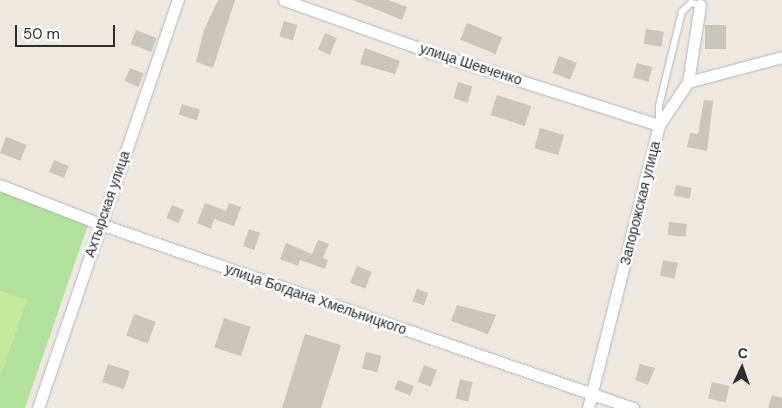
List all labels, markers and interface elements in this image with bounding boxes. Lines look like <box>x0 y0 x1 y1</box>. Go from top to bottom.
scale bar <box>18 15 118 47</box>
text: 50 m <box>23 24 60 44</box>
street label: улица Шевченко <box>418 40 524 88</box>
street label: Запорожская улица <box>616 139 664 267</box>
street label: Ахтырская улица <box>81 149 133 259</box>
street label: улица Богдана Хмельницкого <box>223 260 409 338</box>
north arrow <box>717 343 767 393</box>
text: С <box>737 344 748 362</box>

